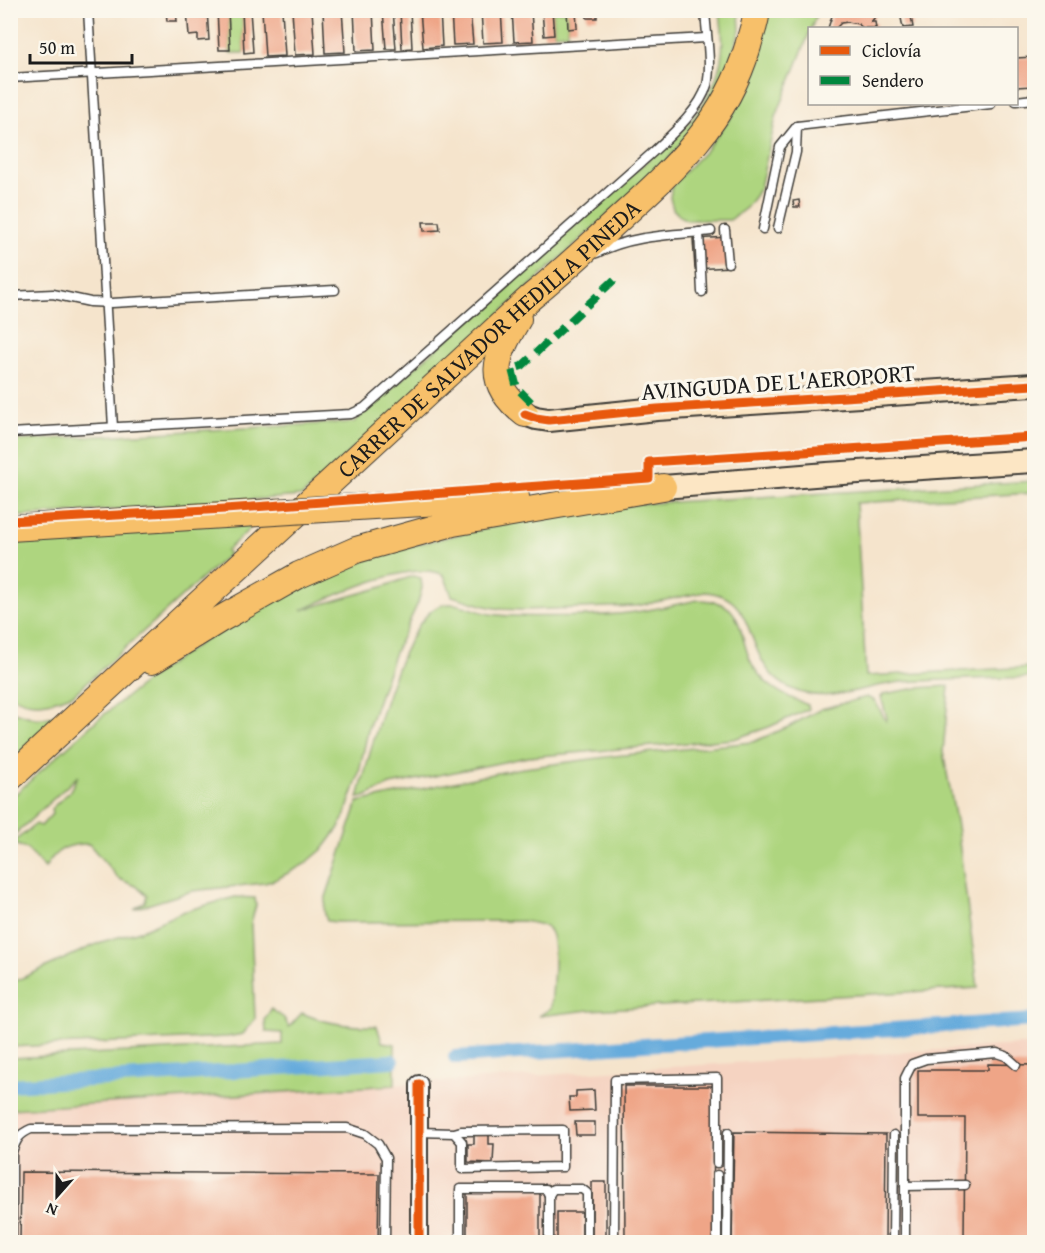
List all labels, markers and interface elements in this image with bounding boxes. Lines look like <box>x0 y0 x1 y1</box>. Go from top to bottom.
scale bar <box>30 27 132 65</box>
legend <box>808 27 1018 105</box>
text: 50 m <box>39 34 75 61</box>
text: Ciclovía <box>862 37 921 64</box>
text: Sendero <box>862 67 924 94</box>
street label: CARRER DE SALVADOR HEDILLA PINEDA <box>329 190 648 486</box>
street label: AVINGUDA DE L'AEROPORT <box>640 355 916 409</box>
north arrow <box>27 1166 87 1226</box>
text: N <box>42 1197 61 1223</box>

